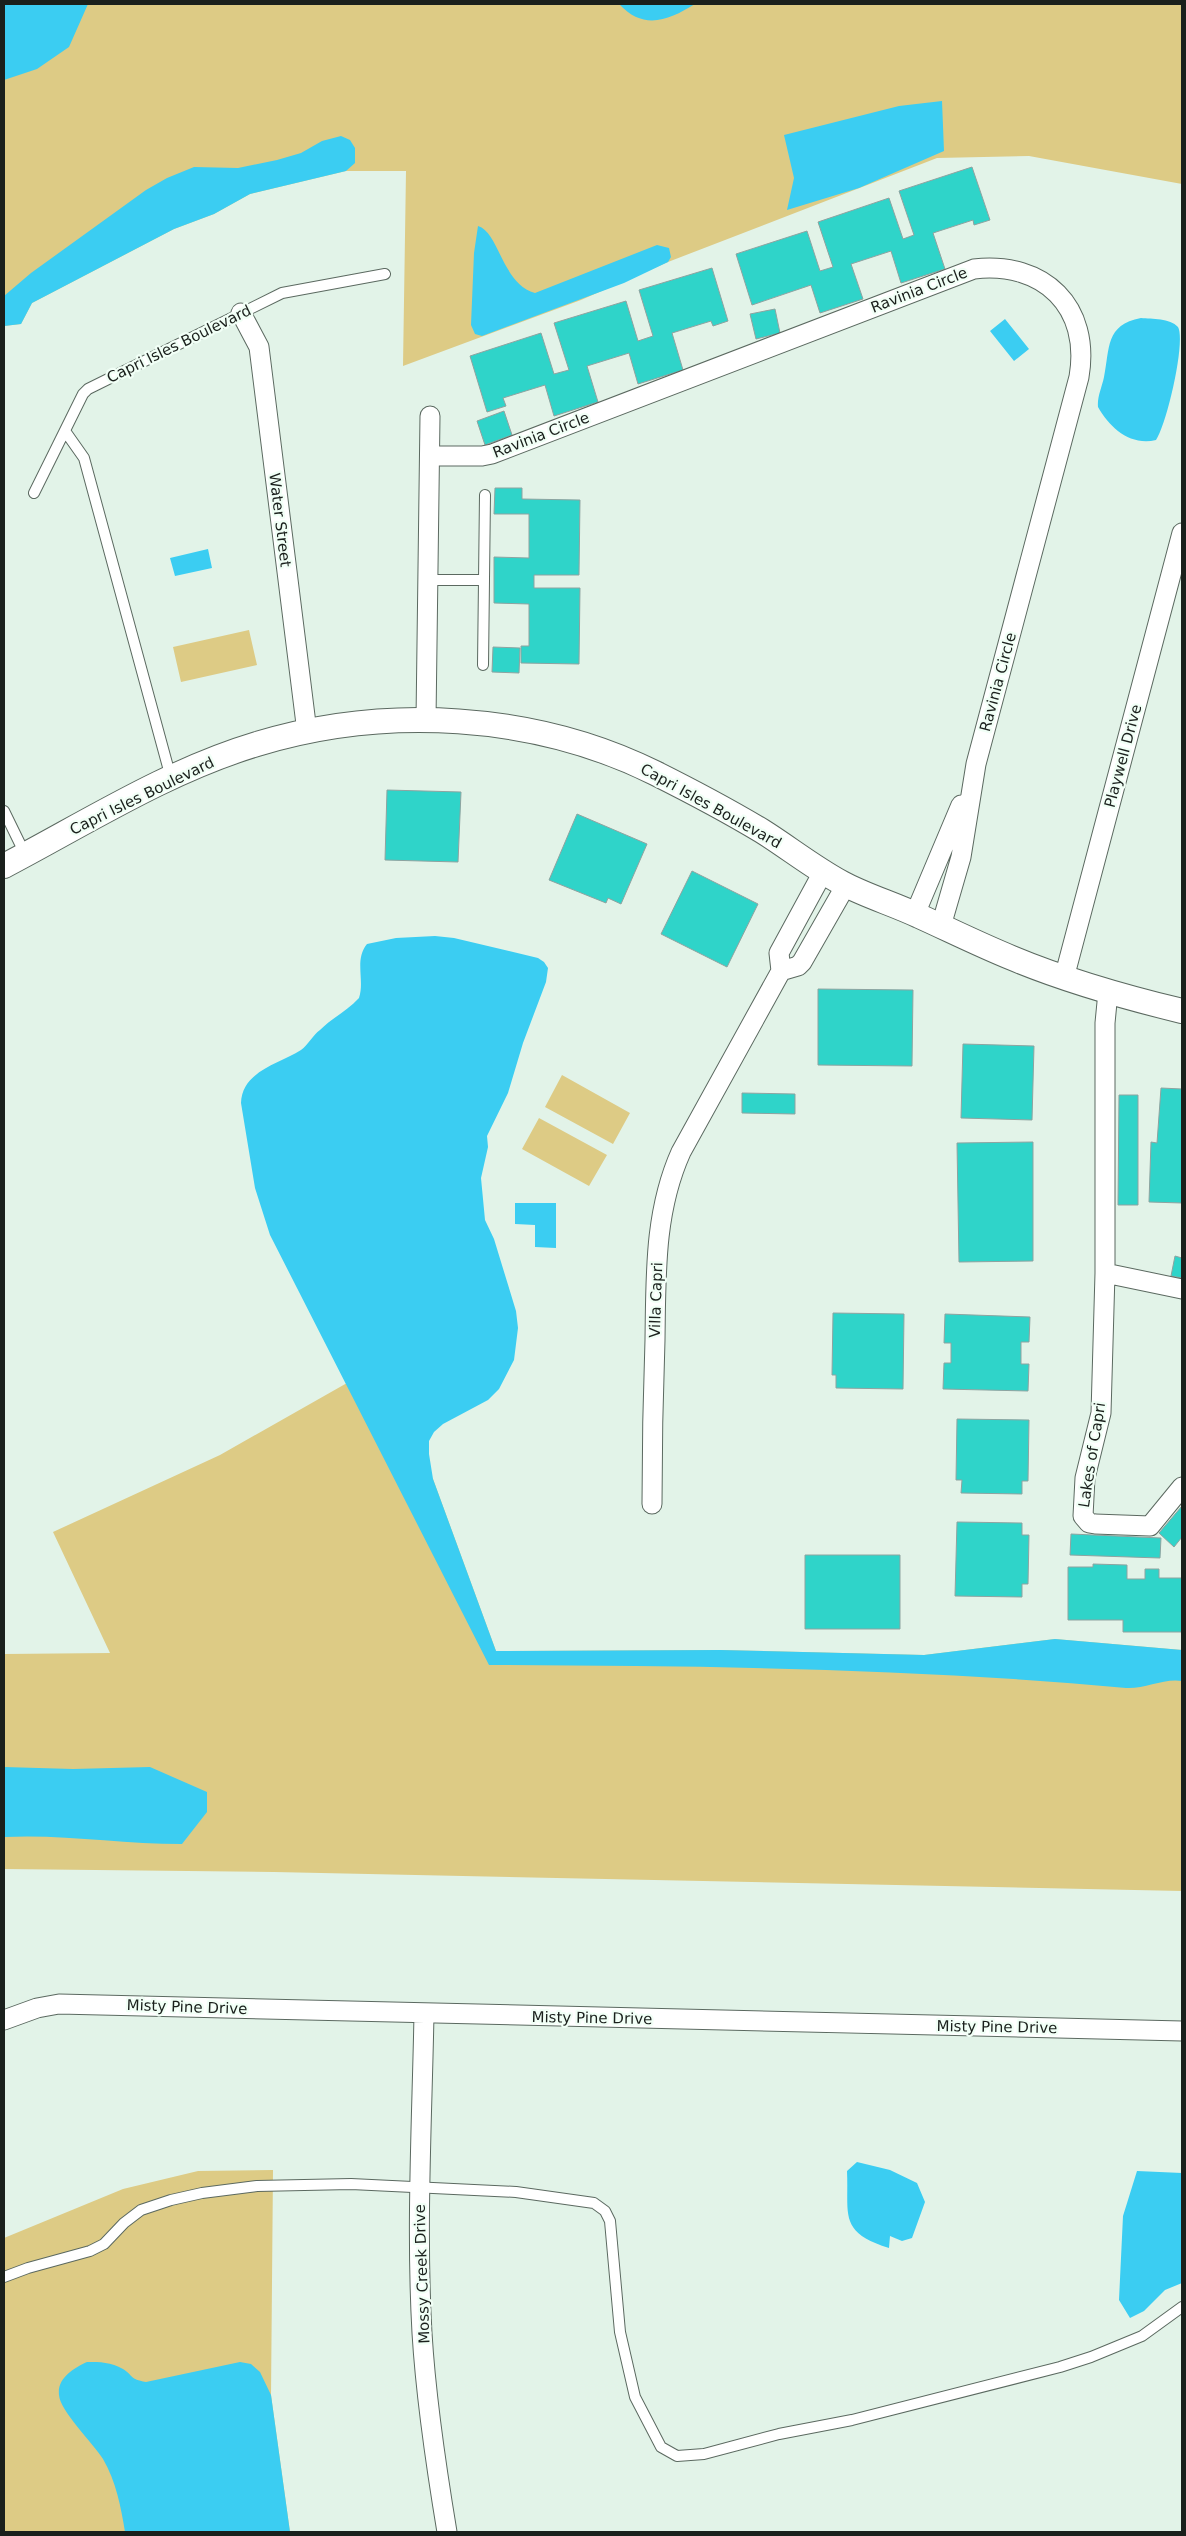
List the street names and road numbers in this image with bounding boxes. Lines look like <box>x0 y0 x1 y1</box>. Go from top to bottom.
street label: Ravinia Circle <box>868 263 970 317</box>
street label: Capri Isles Boulevard <box>104 301 254 387</box>
street label: Ravinia Circle <box>490 408 592 462</box>
street label: Water Street <box>265 472 295 568</box>
street label: Ravinia Circle <box>976 630 1020 734</box>
street label: Playwell Drive <box>1101 703 1145 809</box>
street label: Capri Isles Boulevard <box>67 753 217 839</box>
street label: Capri Isles Boulevard <box>637 760 785 852</box>
street label: Villa Capri <box>646 1262 666 1338</box>
street label: Lakes of Capri <box>1075 1401 1109 1509</box>
street label: Misty Pine Drive <box>126 1996 248 2018</box>
street label: Misty Pine Drive <box>531 2008 653 2028</box>
street label: Misty Pine Drive <box>936 2017 1058 2037</box>
street label: Mossy Creek Drive <box>411 2204 433 2344</box>

